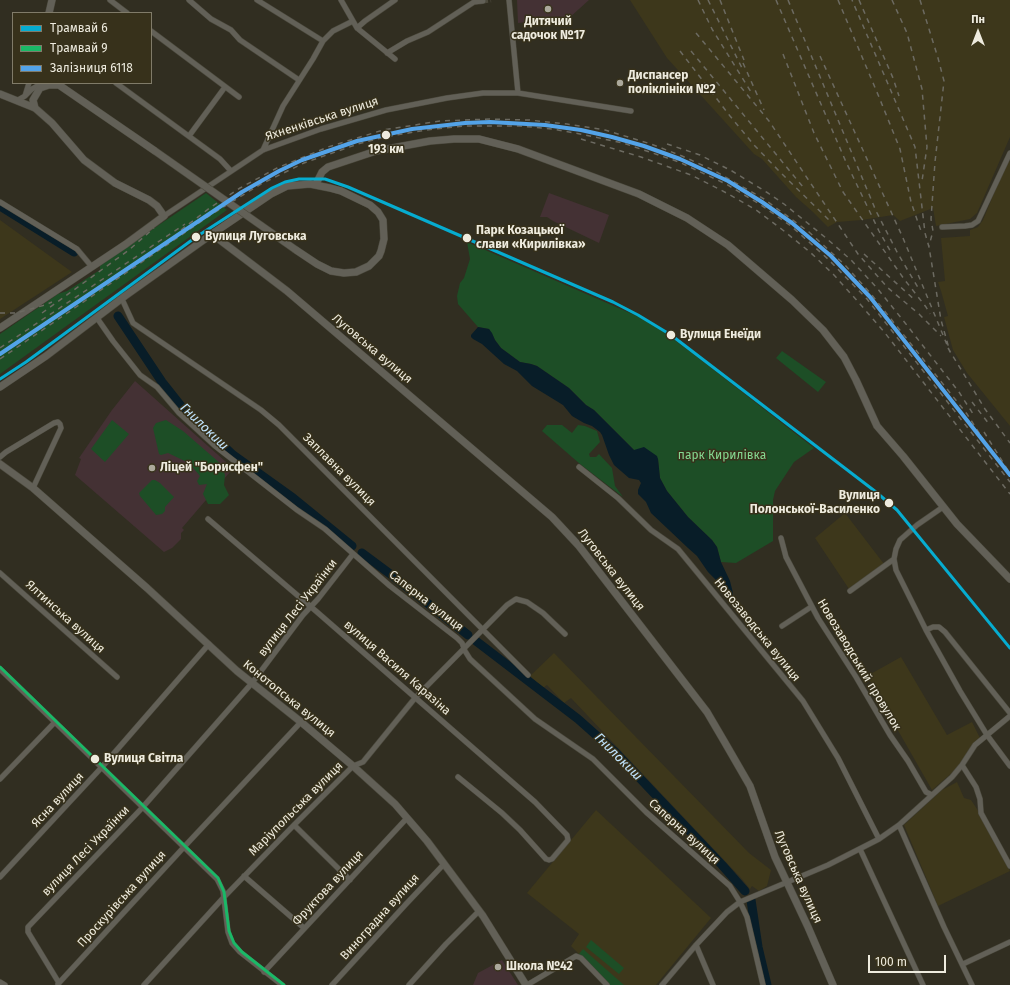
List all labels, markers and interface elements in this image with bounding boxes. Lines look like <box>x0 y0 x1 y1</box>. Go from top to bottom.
marker: Дитячий садочок №17 <box>543 4 553 14</box>
legend <box>12 12 152 84</box>
north arrow <box>958 12 998 52</box>
text: Пн <box>971 13 985 26</box>
place label: Дитячий садочок №17 <box>511 15 585 43</box>
text: Трамвай 6 <box>50 21 108 35</box>
text: Трамвай 9 <box>50 41 108 55</box>
text: Залізниця 6118 <box>50 61 133 75</box>
place label: Диспансер поліклініки №2 <box>628 69 716 97</box>
marker: Диспансер поліклініки №2 <box>615 78 625 88</box>
street label: Яхненківська вулиця <box>264 94 380 144</box>
marker: 193 км <box>380 129 392 141</box>
place label: 193 км <box>368 143 404 157</box>
place label: Парк Козацької слави «Кирилівка» <box>476 224 586 252</box>
place label: Вулиця Луговська <box>205 230 307 244</box>
marker: Вулиця Луговська <box>190 231 202 243</box>
marker: Парк Козацької слави «Кирилівка» <box>461 232 473 244</box>
street label: Луговська вулиця <box>329 311 415 387</box>
place label: Вулиця Енеїди <box>680 328 761 342</box>
marker: Вулиця Енеїди <box>665 329 677 341</box>
water label: Гнилокиш <box>177 400 231 454</box>
street label: Заплавна вулиця <box>300 431 378 509</box>
park label: парк Кирилівка <box>678 449 766 463</box>
place label: Ліцей "Борисфен" <box>160 461 263 475</box>
marker: Ліцей "Борисфен" <box>147 463 157 473</box>
place label: Вулиця Полонської-Василенко <box>750 489 880 517</box>
marker: Вулиця Полонської-Василенко <box>883 497 895 509</box>
street label: Луговська вулиця <box>574 526 648 614</box>
street label: вулиця Лесі Українки <box>255 556 341 660</box>
street label: Саперна вулиця <box>386 567 466 635</box>
street label: Новозаводська вулиця <box>711 575 803 685</box>
street label: Ялтинська вулиця <box>22 578 108 656</box>
street label: Новозаводський провулок <box>814 597 904 733</box>
street label: вулиця Василя Каразіна <box>341 618 453 718</box>
street label: Конотопська вулиця <box>240 657 338 741</box>
water label: Гнилокиш <box>591 730 645 784</box>
place label: Вулиця Світла <box>104 752 183 766</box>
marker: Вулиця Світла <box>89 753 101 765</box>
street label: Маріупольська вулиця <box>246 759 346 859</box>
street label: Ясна вулиця <box>29 770 87 830</box>
street label: Саперна вулиця <box>645 796 723 868</box>
street label: вулиця Лесі Українки <box>39 803 133 899</box>
street label: Луговська вулиця <box>771 828 825 926</box>
street label: Фруктова вулиця <box>289 847 367 929</box>
street label: Проскурівська вулиця <box>75 848 169 950</box>
street label: Виноградна вулиця <box>338 871 422 963</box>
scale bar <box>870 947 948 973</box>
text: 100 m <box>875 955 907 969</box>
place label: Школа №42 <box>506 960 573 974</box>
marker: Школа №42 <box>493 962 503 972</box>

